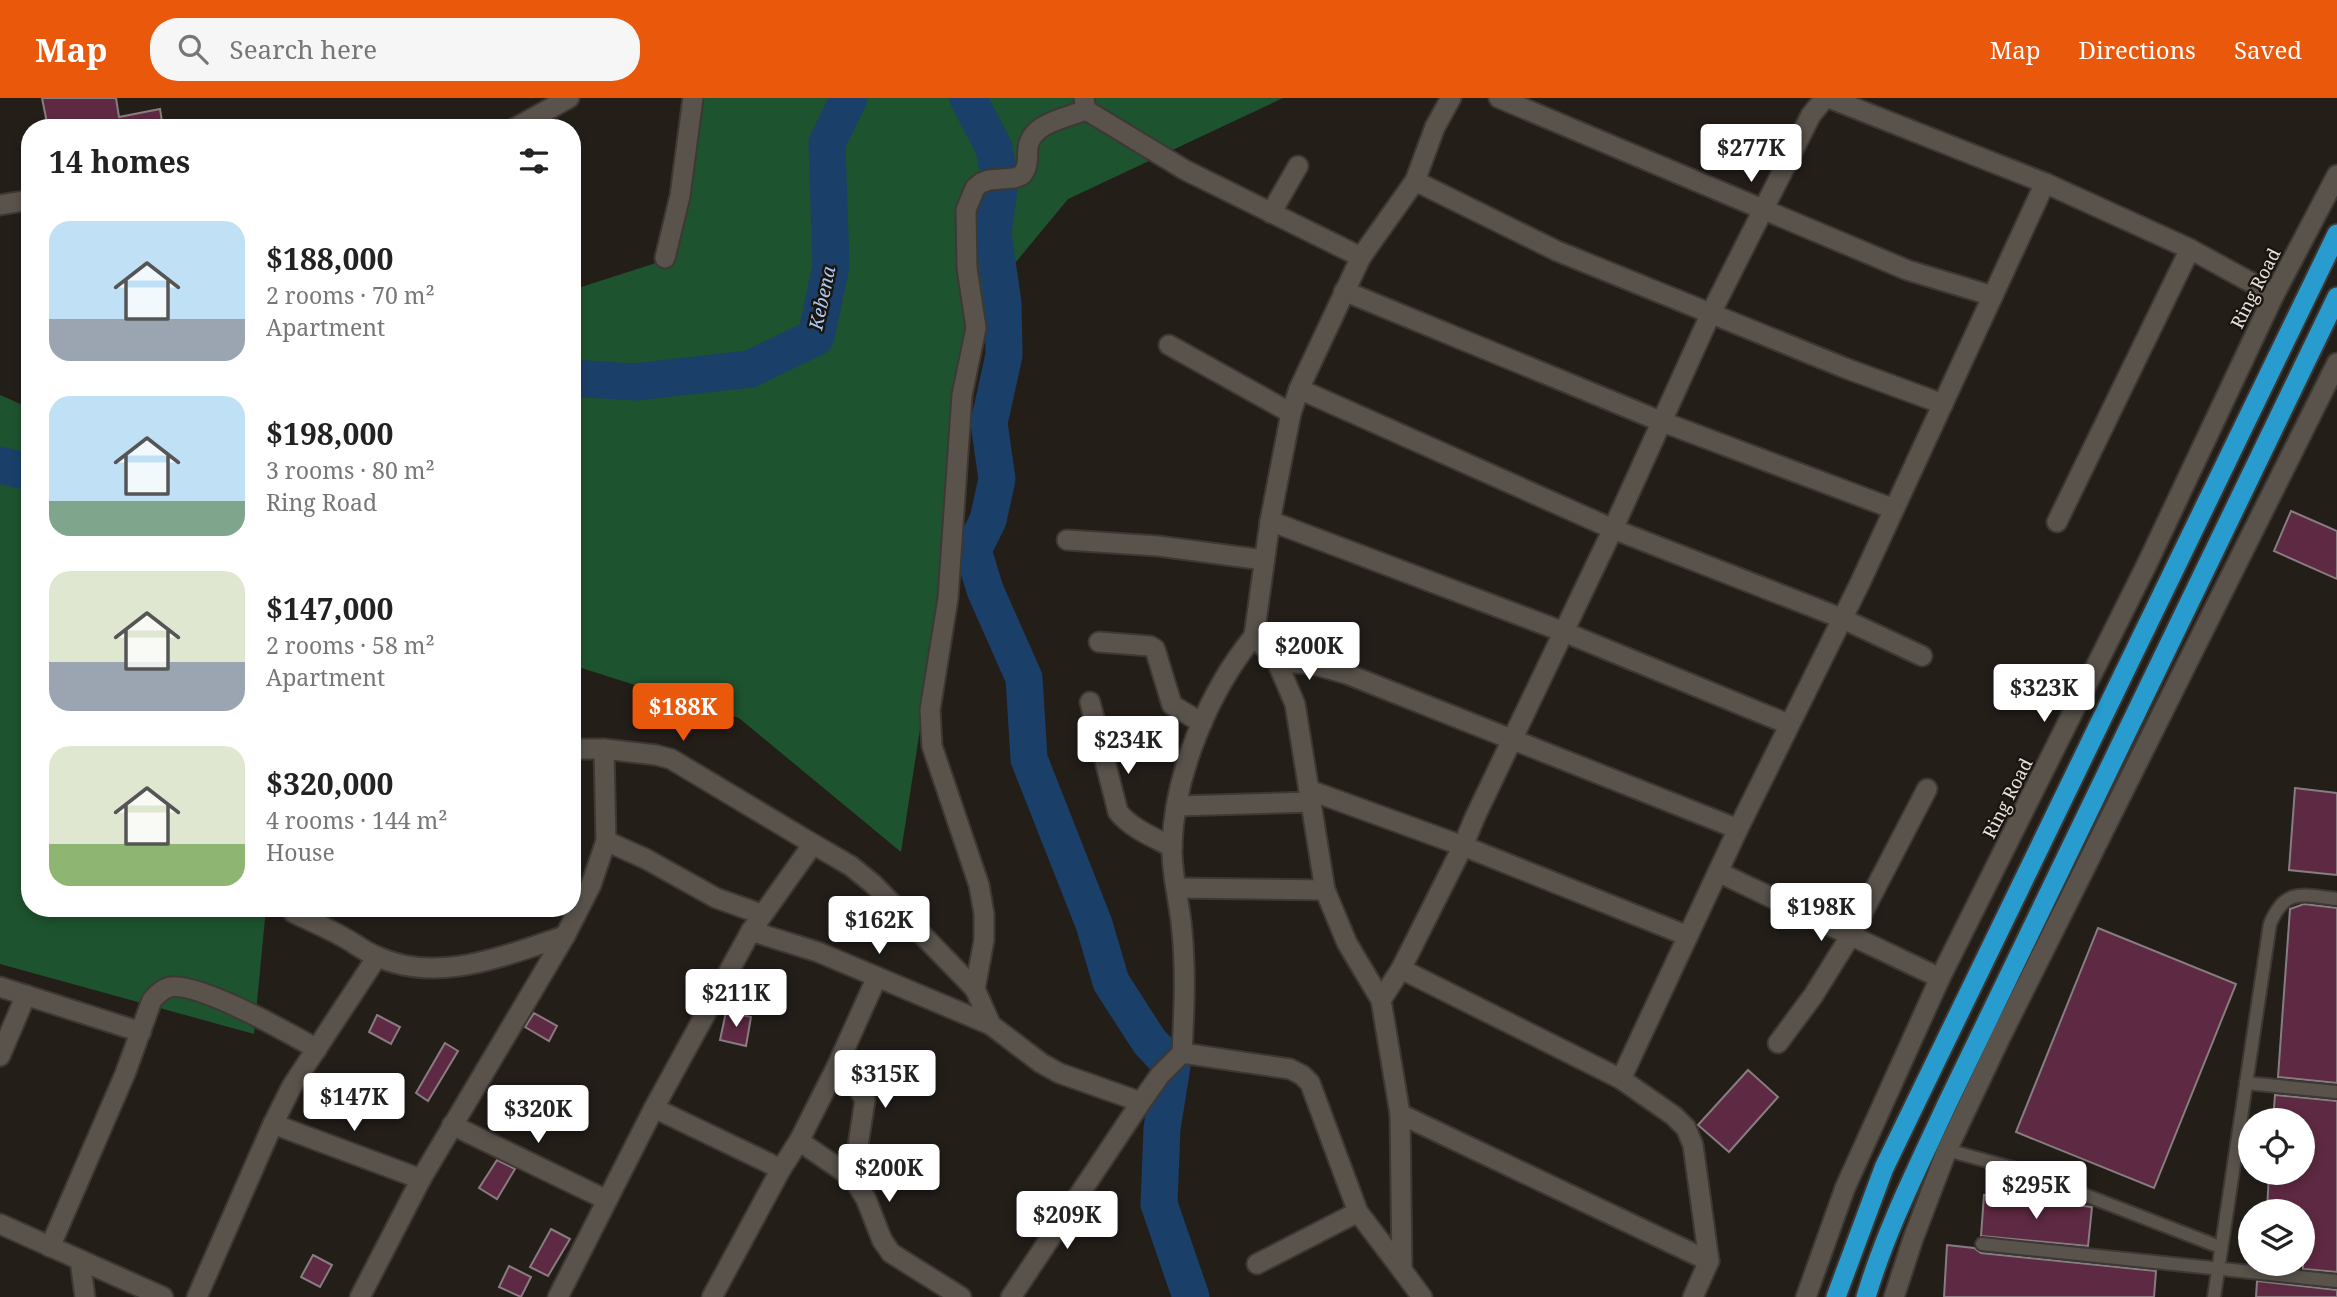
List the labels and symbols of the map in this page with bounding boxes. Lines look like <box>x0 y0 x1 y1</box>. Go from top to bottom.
pin: $277K <box>1702 125 1800 184</box>
street label: Ring Road <box>2225 244 2285 332</box>
water label: Kebena <box>802 264 841 333</box>
pin: $200K <box>1260 622 1358 682</box>
pin: $323K <box>1995 664 2093 724</box>
pin: $188K <box>634 684 732 743</box>
pin: $234K <box>1079 716 1177 776</box>
street label: Ring Road <box>1977 754 2037 842</box>
pin: $198K <box>1772 884 1870 943</box>
pin: $162K <box>830 896 928 956</box>
pin: $211K <box>687 970 785 1029</box>
pin: $315K <box>836 1051 934 1110</box>
pin: $147K <box>305 1074 403 1133</box>
pin: $320K <box>489 1086 587 1145</box>
pin: $200K <box>840 1144 938 1204</box>
pin: $295K <box>1987 1162 2085 1221</box>
pin: $209K <box>1018 1192 1116 1251</box>

